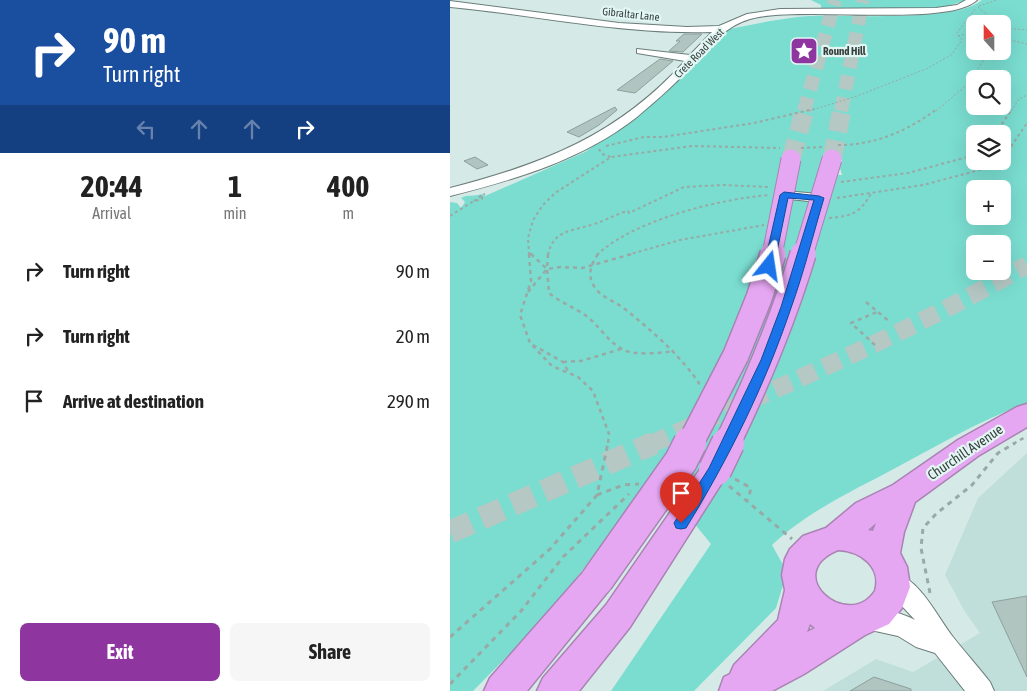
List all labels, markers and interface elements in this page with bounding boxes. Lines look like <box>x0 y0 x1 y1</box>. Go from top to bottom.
street label: Gibraltar Lane <box>602 5 660 23</box>
north arrow <box>966 15 1011 60</box>
map controls <box>966 15 1011 280</box>
icon: right <box>20 20 85 85</box>
text: 90 m <box>103 20 166 60</box>
street label: Crete Road West <box>672 26 726 80</box>
place icon: Round Hill <box>789 36 819 66</box>
place label: Round Hill <box>823 45 867 57</box>
text: Turn right <box>103 61 180 87</box>
button: search <box>966 70 1011 115</box>
icon: left <box>132 115 160 143</box>
icon: ahead <box>185 115 213 143</box>
icon: ahead <box>238 115 266 143</box>
icon: right <box>291 115 319 143</box>
button: layers <box>966 125 1011 170</box>
text: 20:44 <box>81 169 143 203</box>
text: 1 <box>228 169 242 203</box>
text: 400 <box>327 169 369 203</box>
button: + <box>966 180 1011 225</box>
text: Arrival <box>92 204 131 222</box>
text: min <box>224 204 247 222</box>
text: m <box>342 204 354 222</box>
button: − <box>966 235 1011 280</box>
position arrow <box>742 239 794 291</box>
icon: right <box>20 257 48 285</box>
text: Turn right <box>63 260 130 282</box>
text: 90 m <box>396 260 430 282</box>
icon: right <box>20 322 48 350</box>
text: Turn right <box>63 325 130 347</box>
text: 20 m <box>396 325 430 347</box>
icon: arrive <box>20 387 48 415</box>
text: Arrive at destination <box>63 390 204 412</box>
text: 290 m <box>387 390 430 412</box>
street label: Churchill Avenue <box>924 421 1006 483</box>
pin <box>660 472 702 523</box>
icon: arrive <box>667 479 695 507</box>
button: Exit <box>20 623 220 681</box>
button: Share <box>230 623 430 681</box>

